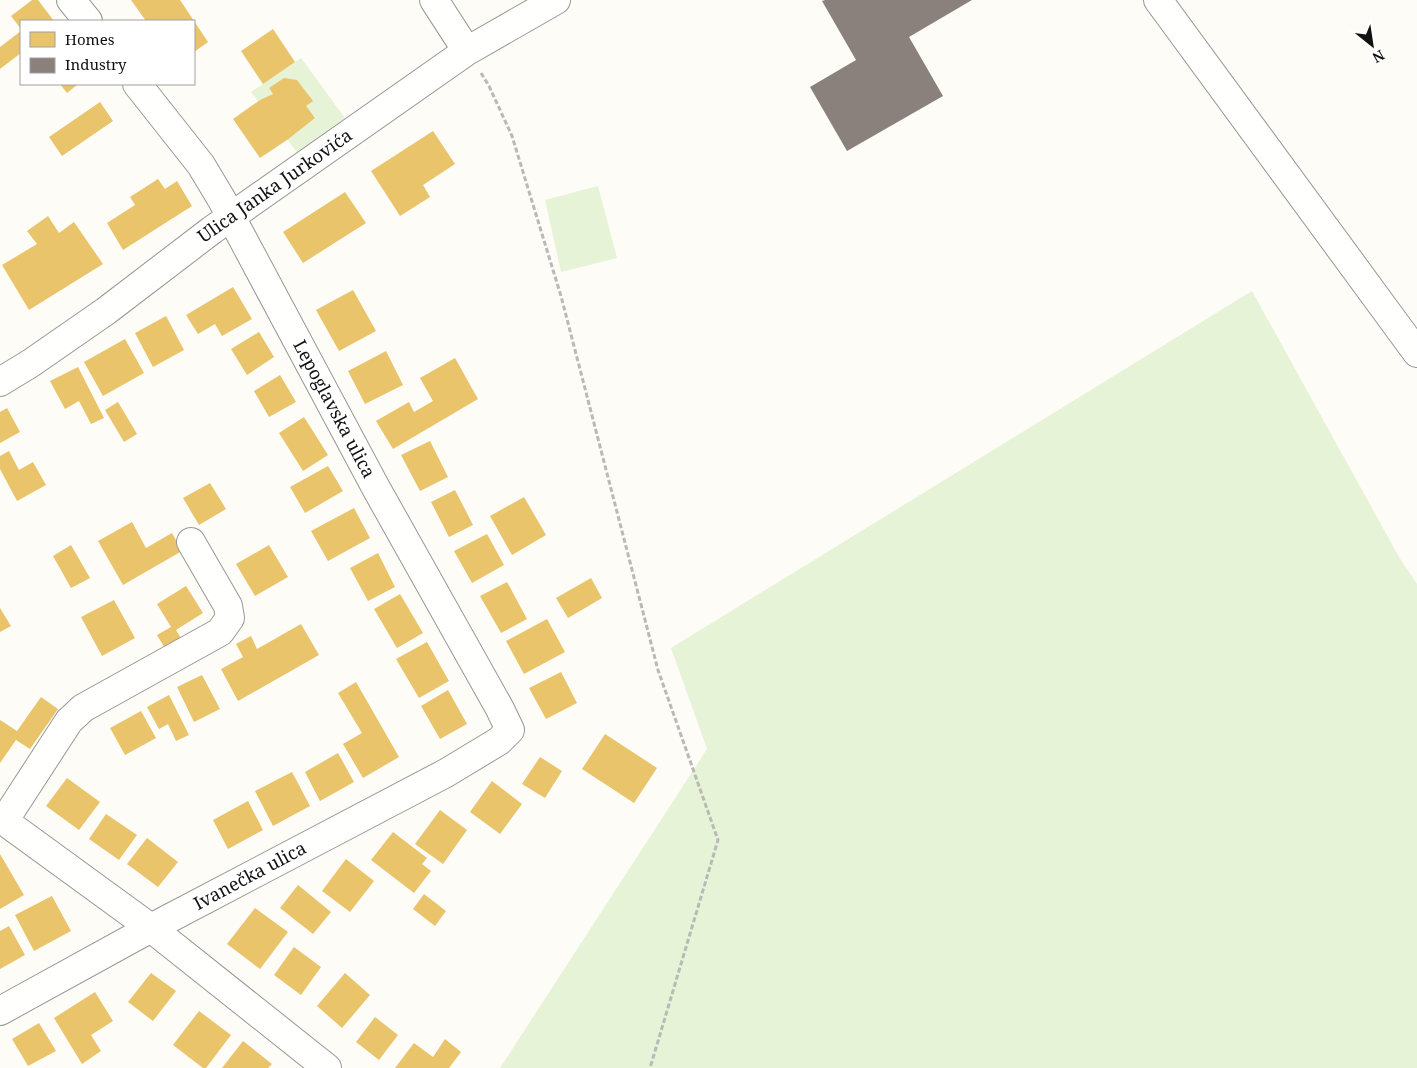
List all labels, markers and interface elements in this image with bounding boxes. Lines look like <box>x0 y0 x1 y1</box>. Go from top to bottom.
legend <box>20 20 195 85</box>
north arrow <box>1347 20 1397 70</box>
text: Homes <box>65 29 115 49</box>
text: N <box>1369 46 1388 68</box>
text: Industry <box>65 54 127 74</box>
street label: Ulica Janka Jurkovića <box>192 123 356 248</box>
street label: Lepoglavska ulica <box>288 335 381 482</box>
street label: Ivanečka ulica <box>189 835 310 915</box>

